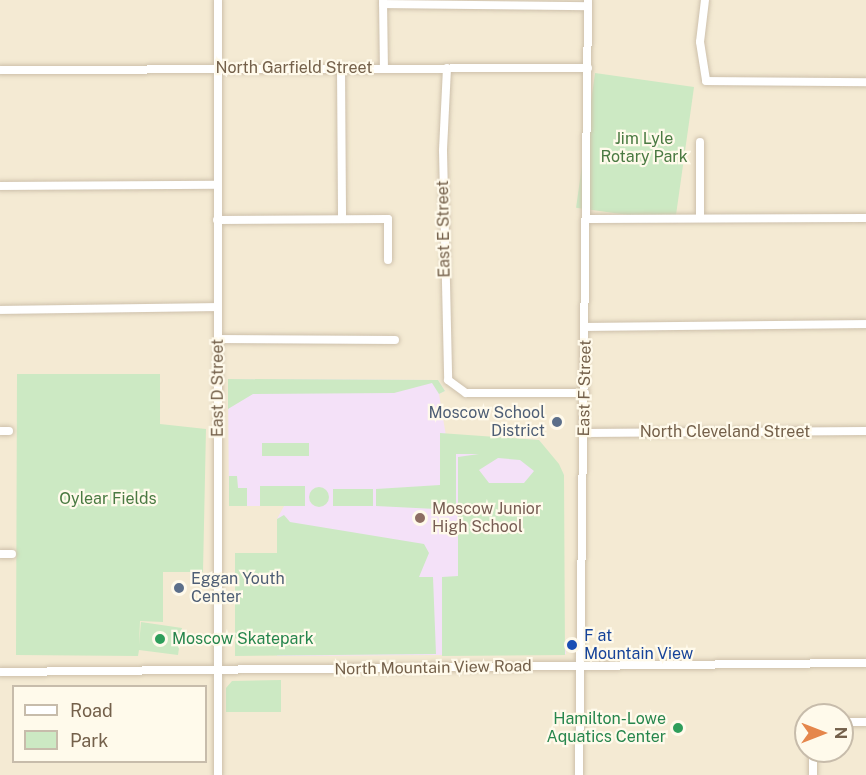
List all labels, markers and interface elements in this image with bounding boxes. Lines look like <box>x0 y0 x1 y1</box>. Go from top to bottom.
street label: North Garfield Street <box>216 58 372 78</box>
park label: Jim Lyle Rotary Park <box>600 129 688 167</box>
street label: East E Street <box>434 180 454 278</box>
street label: East D Street <box>208 339 228 437</box>
street label: East F Street <box>575 339 595 437</box>
place label: Moscow School District <box>428 403 545 441</box>
marker: Moscow School District <box>550 415 564 429</box>
street label: North Cleveland Street <box>640 422 810 442</box>
park label: Oylear Fields <box>59 489 157 509</box>
place label: Moscow Junior High School <box>432 499 541 537</box>
marker: Moscow Junior High School <box>413 511 427 525</box>
place label: Eggan Youth Center <box>191 569 285 607</box>
marker: Eggan Youth Center <box>172 581 186 595</box>
place label: F at Mountain View <box>584 626 694 664</box>
place label: Moscow Skatepark <box>172 629 314 649</box>
marker: Moscow Skatepark <box>153 632 167 646</box>
marker: F at Mountain View <box>565 638 579 652</box>
street label: North Mountain View Road <box>334 657 532 679</box>
legend <box>12 685 207 763</box>
text: Road <box>70 700 113 721</box>
north arrow <box>794 703 854 763</box>
place label: Hamilton-Lowe Aquatics Center <box>546 709 666 747</box>
marker: Hamilton-Lowe Aquatics Center <box>671 721 685 735</box>
text: N <box>831 727 850 739</box>
text: Park <box>70 730 108 751</box>

